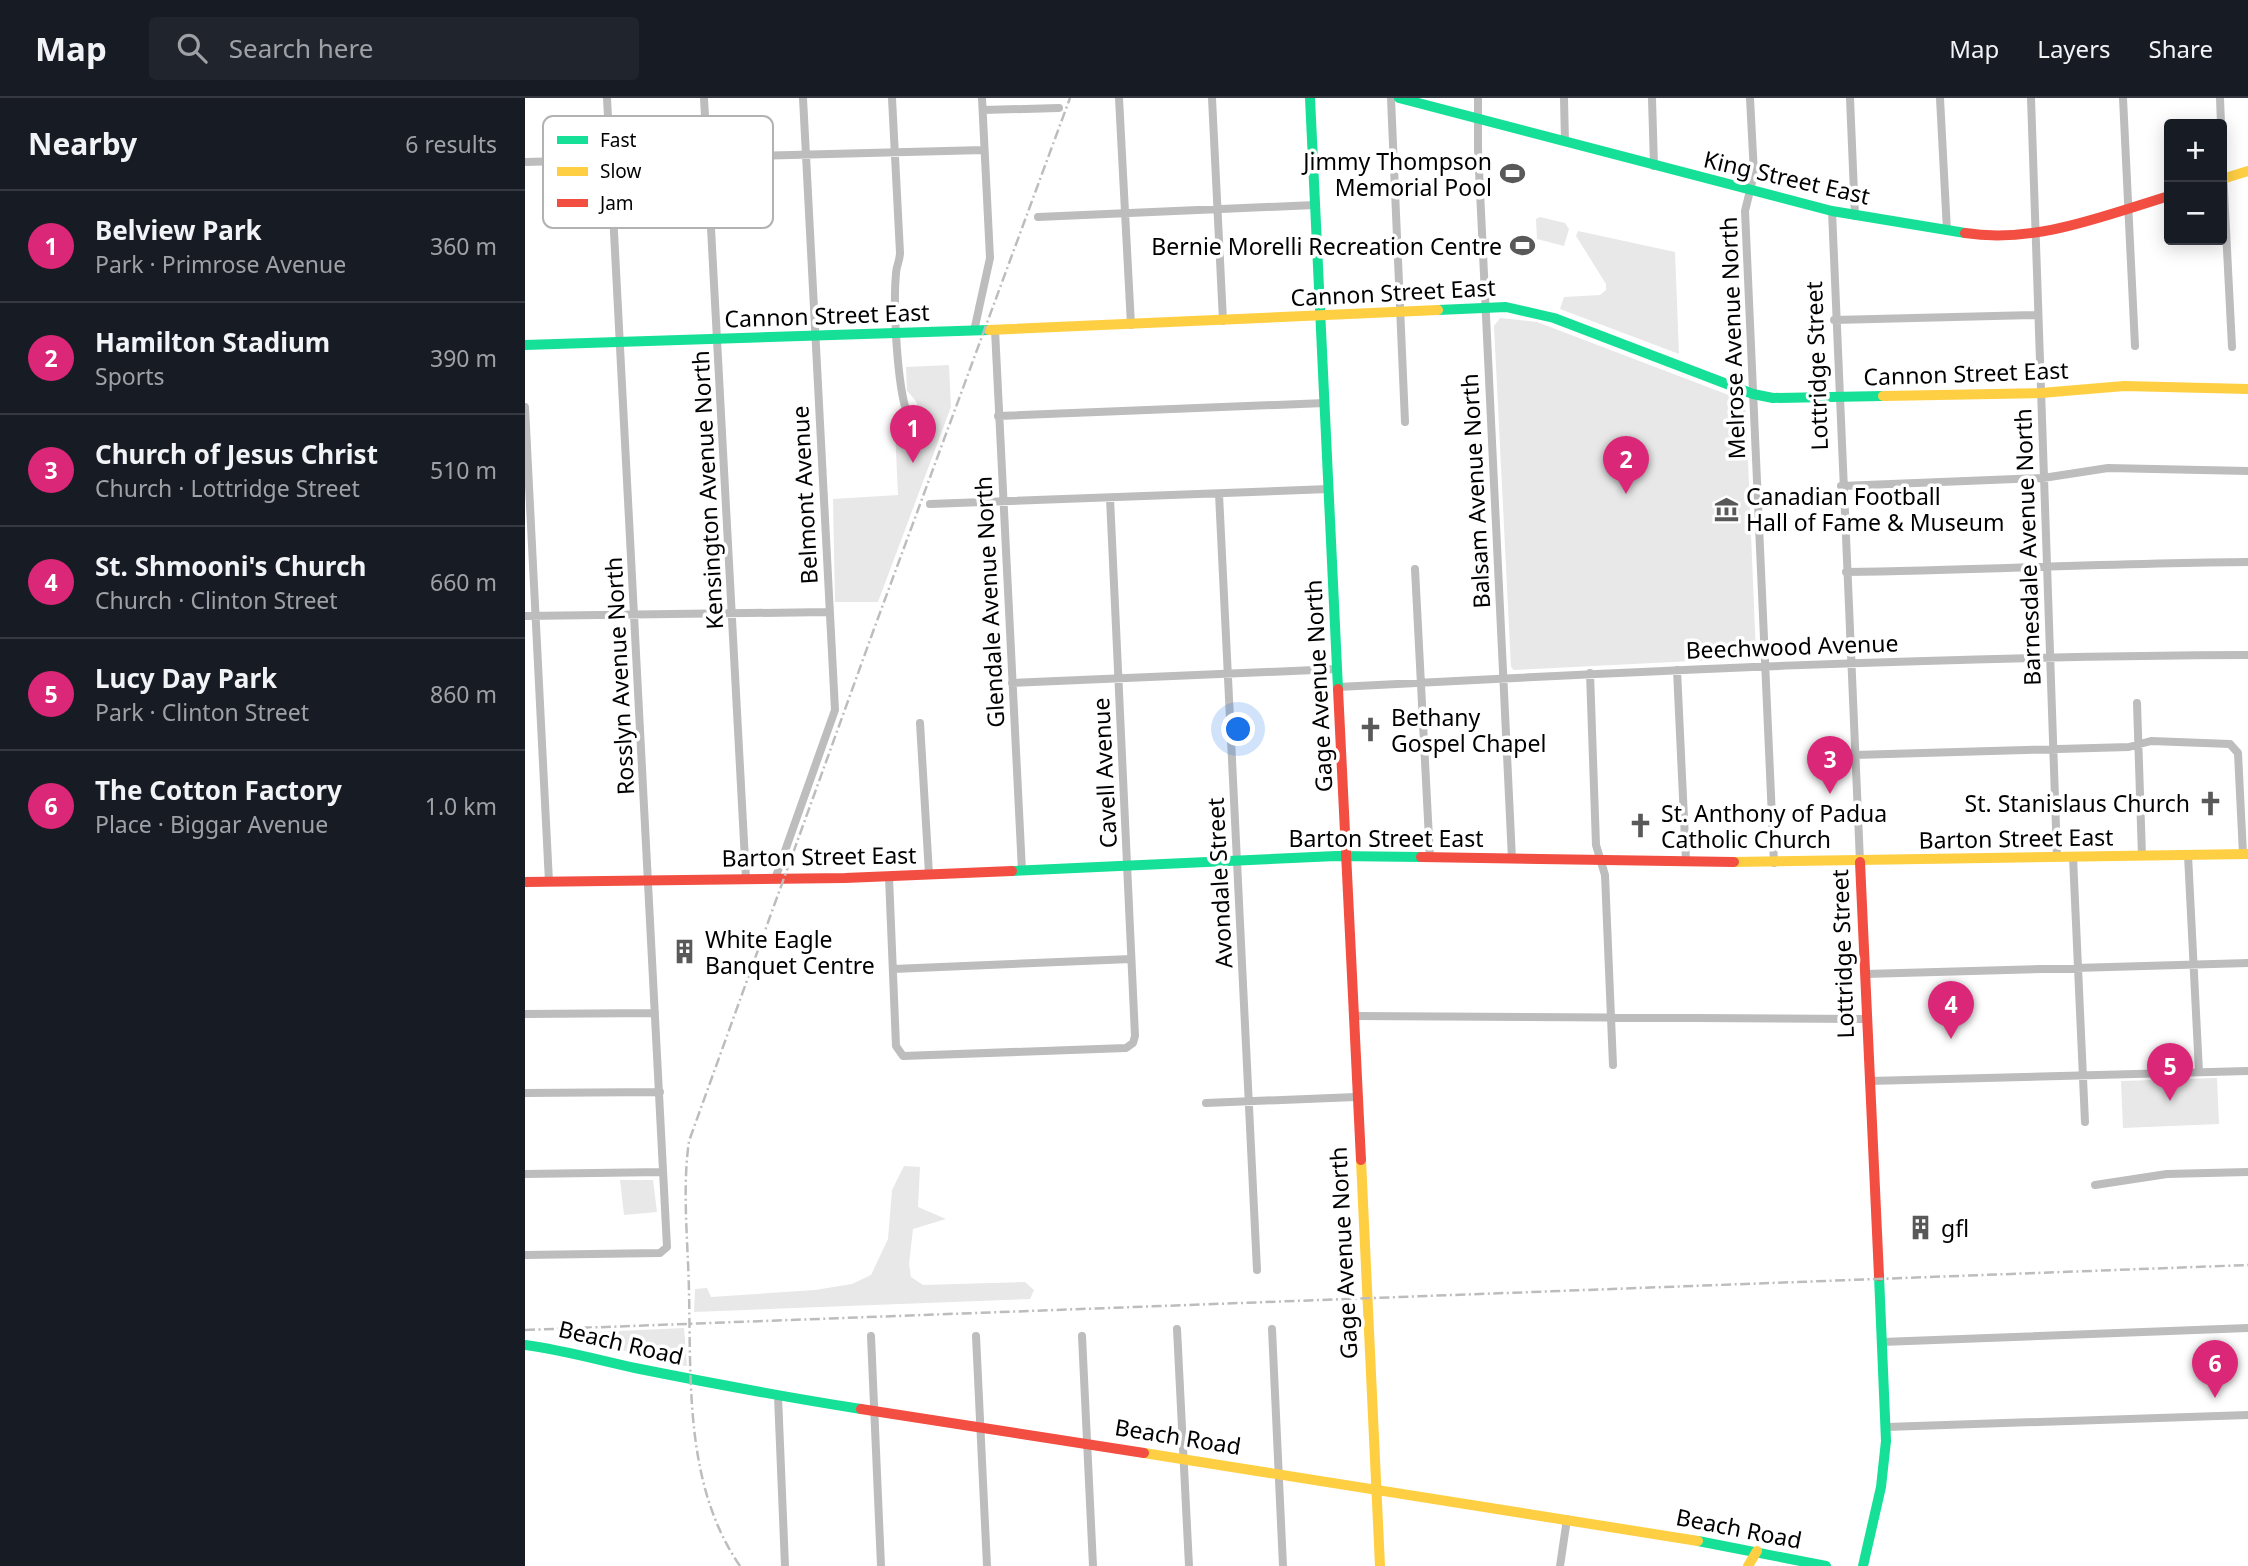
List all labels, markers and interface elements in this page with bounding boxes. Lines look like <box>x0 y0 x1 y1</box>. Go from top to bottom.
search box <box>149 17 639 80</box>
text: Map <box>35 26 107 71</box>
icon: search <box>173 29 211 67</box>
text: Search here <box>229 30 373 66</box>
text: Map <box>1949 32 1999 65</box>
text: Layers <box>2037 32 2111 65</box>
text: Share <box>2149 32 2213 65</box>
legend <box>543 116 773 228</box>
map controls <box>2164 119 2227 245</box>
button: + <box>2164 119 2227 182</box>
text: Nearby <box>28 123 137 164</box>
text: Fast <box>600 127 637 153</box>
text: 6 results <box>405 128 497 160</box>
street label: King Street East <box>1701 142 1873 212</box>
place label: Jimmy Thompson Memorial Pool <box>1301 145 1492 203</box>
text: Slow <box>600 158 641 184</box>
sports icon: Jimmy Thompson Memorial Pool <box>1498 160 1526 188</box>
button: − <box>2164 182 2227 245</box>
text: Jam <box>598 190 634 216</box>
text: Belview Park <box>95 212 262 248</box>
street label: Melrose Avenue North <box>1712 216 1752 460</box>
text: 1 <box>44 230 58 262</box>
text: 360 m <box>430 230 497 262</box>
place label: Bernie Morelli Recreation Centre <box>1151 230 1502 262</box>
sports icon: Bernie Morelli Recreation Centre <box>1508 232 1536 260</box>
text: Park · Primrose Avenue <box>95 248 346 280</box>
street label: Cannon Street East <box>1290 271 1496 313</box>
street label: Lottridge Street <box>1797 281 1835 451</box>
street label: Cannon Street East <box>724 295 930 335</box>
text: Hamilton Stadium <box>95 324 330 360</box>
text: 2 <box>44 342 58 374</box>
text: 390 m <box>430 342 497 374</box>
street label: Kensington Avenue North <box>684 350 730 630</box>
street label: Cannon Street East <box>1863 353 2069 393</box>
text: Sports <box>95 360 165 392</box>
street label: Balsam Avenue North <box>1453 373 1497 609</box>
street label: Belmont Avenue <box>783 405 825 585</box>
pin: 1 <box>890 405 936 463</box>
street label: Barnesdale Avenue North <box>2006 408 2048 686</box>
text: Church of Jesus Christ <box>95 436 378 472</box>
pin: 2 <box>1603 436 1649 494</box>
text: 3 <box>44 454 58 486</box>
text: 510 m <box>430 454 497 486</box>
text: Church · Lottridge Street <box>95 472 360 504</box>
street label: Glendale Avenue North <box>966 475 1012 729</box>
place label: Canadian Football Hall of Fame & Museum <box>1746 480 2005 538</box>
museum icon: Canadian Football Hall of Fame & Museum <box>1712 495 1740 523</box>
text: St. Shmooni's Church <box>95 548 366 584</box>
street label: Rosslyn Avenue North <box>597 556 641 796</box>
text: 4 <box>44 566 58 598</box>
text: 660 m <box>430 566 497 598</box>
street label: Gage Avenue North <box>1296 579 1340 793</box>
text: Church · Clinton Street <box>95 584 338 616</box>
street label: Beechwood Avenue <box>1685 626 1899 666</box>
text: Lucy Day Park <box>95 660 277 696</box>
text: 5 <box>44 678 58 710</box>
text: 860 m <box>430 678 497 710</box>
text: Park · Clinton Street <box>95 696 309 728</box>
street label: Cavell Avenue <box>1084 697 1124 849</box>
place label: Bethany Gospel Chapel <box>1391 701 1546 759</box>
your location <box>1221 712 1255 746</box>
church icon: Bethany Gospel Chapel <box>1357 716 1385 744</box>
pin: 3 <box>1807 736 1853 794</box>
text: The Cotton Factory <box>95 772 342 808</box>
place label: St. Stanislaus Church <box>1965 787 2190 819</box>
church icon: St. Stanislaus Church <box>2196 789 2224 817</box>
text: 6 <box>44 790 58 822</box>
text: 1.0 km <box>425 790 497 822</box>
street label: Avondale Street <box>1199 797 1239 969</box>
place label: St. Anthony of Padua Catholic Church <box>1661 797 1887 855</box>
text: Place · Biggar Avenue <box>95 808 328 840</box>
church icon: St. Anthony of Padua Catholic Church <box>1627 812 1655 840</box>
street label: Barton Street East <box>1918 820 2114 856</box>
street label: Barton Street East <box>1289 822 1483 854</box>
street label: Barton Street East <box>721 838 917 874</box>
street label: Lottridge Street <box>1823 869 1861 1039</box>
place label: White Eagle Banquet Centre <box>705 923 875 981</box>
building icon: White Eagle Banquet Centre <box>671 938 699 966</box>
pin: 4 <box>1928 981 1974 1039</box>
pin: 5 <box>2147 1043 2193 1101</box>
street label: Gage Avenue North <box>1321 1146 1365 1360</box>
place label: gfl <box>1941 1212 1969 1244</box>
building icon: gfl <box>1907 1214 1935 1242</box>
street label: Beach Road <box>555 1312 687 1372</box>
pin: 6 <box>2192 1340 2238 1398</box>
street label: Beach Road <box>1113 1410 1243 1462</box>
street label: Beach Road <box>1673 1500 1805 1556</box>

